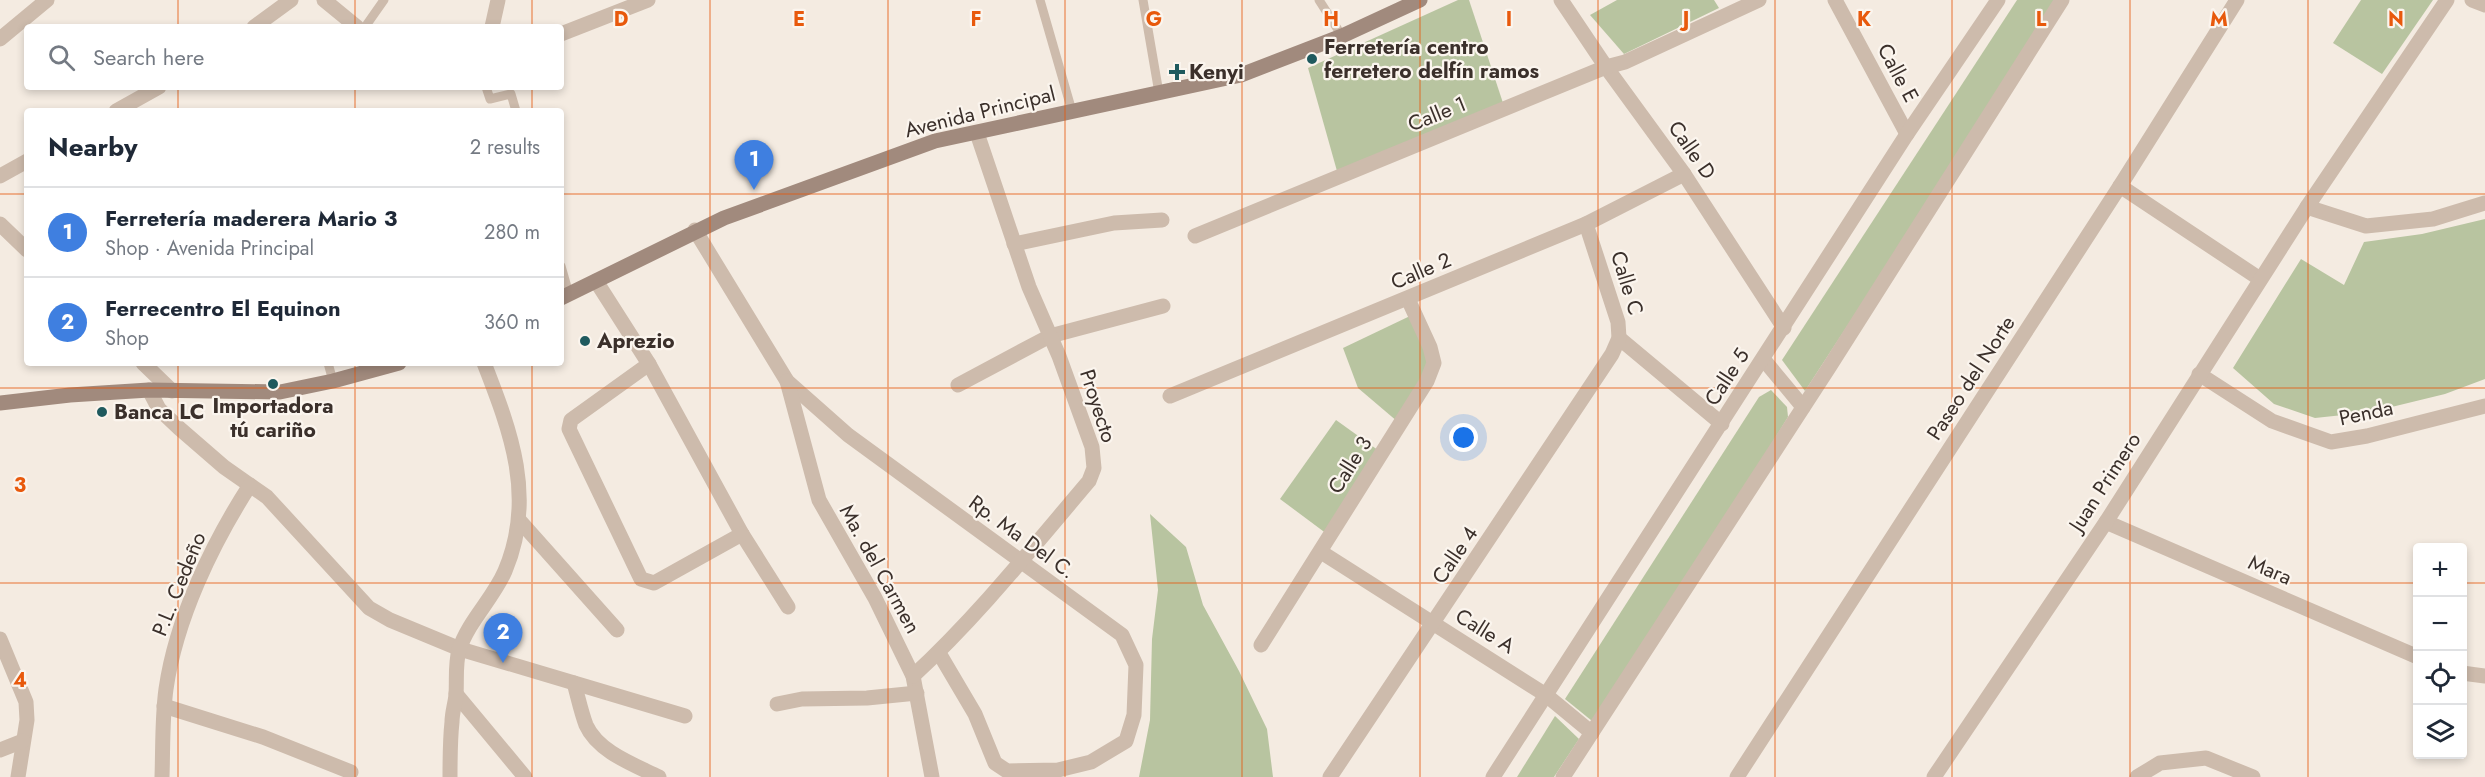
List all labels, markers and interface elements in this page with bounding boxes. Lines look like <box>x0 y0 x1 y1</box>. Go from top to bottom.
text: D <box>614 5 628 34</box>
text: E <box>793 5 805 34</box>
text: F <box>970 5 982 34</box>
text: G <box>1146 5 1162 34</box>
text: H <box>1323 5 1339 34</box>
text: I <box>1506 5 1512 34</box>
text: J <box>1679 5 1689 34</box>
text: K <box>1857 5 1871 34</box>
text: L <box>2036 5 2047 34</box>
text: M <box>2210 5 2228 34</box>
text: N <box>2388 5 2404 34</box>
search box <box>24 24 564 90</box>
place label: Ferretería centro ferretero delfín ramos <box>1324 32 1540 86</box>
street label: Calle E <box>1870 38 1926 108</box>
icon: search <box>45 41 78 74</box>
text: Search here <box>93 41 204 73</box>
marker: Ferretería centro ferretero delfín ramos <box>1305 52 1319 66</box>
place label: Kenyi <box>1189 57 1244 87</box>
marker: Kenyi <box>1170 65 1184 79</box>
street label: Avenida Principal <box>901 79 1059 145</box>
street label: Calle 1 <box>1403 89 1471 139</box>
street label: Calle D <box>1661 115 1723 185</box>
text: Nearby <box>48 128 137 166</box>
text: 2 results <box>470 133 540 162</box>
pin: 1 <box>734 140 774 190</box>
text: Ferretería maderera Mario 3 <box>105 202 397 234</box>
text: 1 <box>62 218 73 247</box>
text: 280 m <box>484 218 540 247</box>
text: Shop · Avenida Principal <box>105 234 314 263</box>
street label: Calle 2 <box>1386 245 1456 297</box>
street label: Calle C <box>1603 247 1651 319</box>
text: Ferrecentro El Equinon <box>105 292 341 324</box>
text: 2 <box>61 308 74 337</box>
text: 360 m <box>484 308 540 337</box>
street label: Paseo del Norte <box>1920 310 2023 446</box>
text: Shop <box>105 324 149 353</box>
place label: Aprezio <box>596 326 675 356</box>
marker: Aprezio <box>578 334 592 348</box>
street label: Calle 5 <box>1697 342 1757 412</box>
street label: Proyecto <box>1072 365 1124 447</box>
marker: Importadora tú cariño <box>266 377 280 391</box>
place label: Importadora tú cariño <box>212 391 334 445</box>
street label: Penda <box>2336 393 2396 433</box>
place label: Banca LC <box>114 397 205 427</box>
marker: Banca LC <box>95 405 109 419</box>
your location <box>1449 423 1478 452</box>
street label: Juan Primero <box>2060 427 2148 540</box>
street label: Calle 3 <box>1321 430 1379 500</box>
text: 3 <box>14 471 26 500</box>
street label: Rp. Ma Del C. <box>962 488 1082 586</box>
street label: Ma. del Carmen <box>832 499 928 639</box>
street label: Calle 4 <box>1425 520 1485 590</box>
street label: P.L. Cedeño <box>145 528 213 640</box>
map controls <box>2413 543 2467 759</box>
button: + <box>2413 543 2467 597</box>
street label: Mara <box>2244 548 2296 592</box>
button: − <box>2413 597 2467 651</box>
street label: Calle A <box>1449 601 1521 661</box>
pin: 2 <box>484 614 522 663</box>
button: locate <box>2413 651 2467 705</box>
text: 4 <box>13 666 27 695</box>
button: layers <box>2413 705 2467 759</box>

